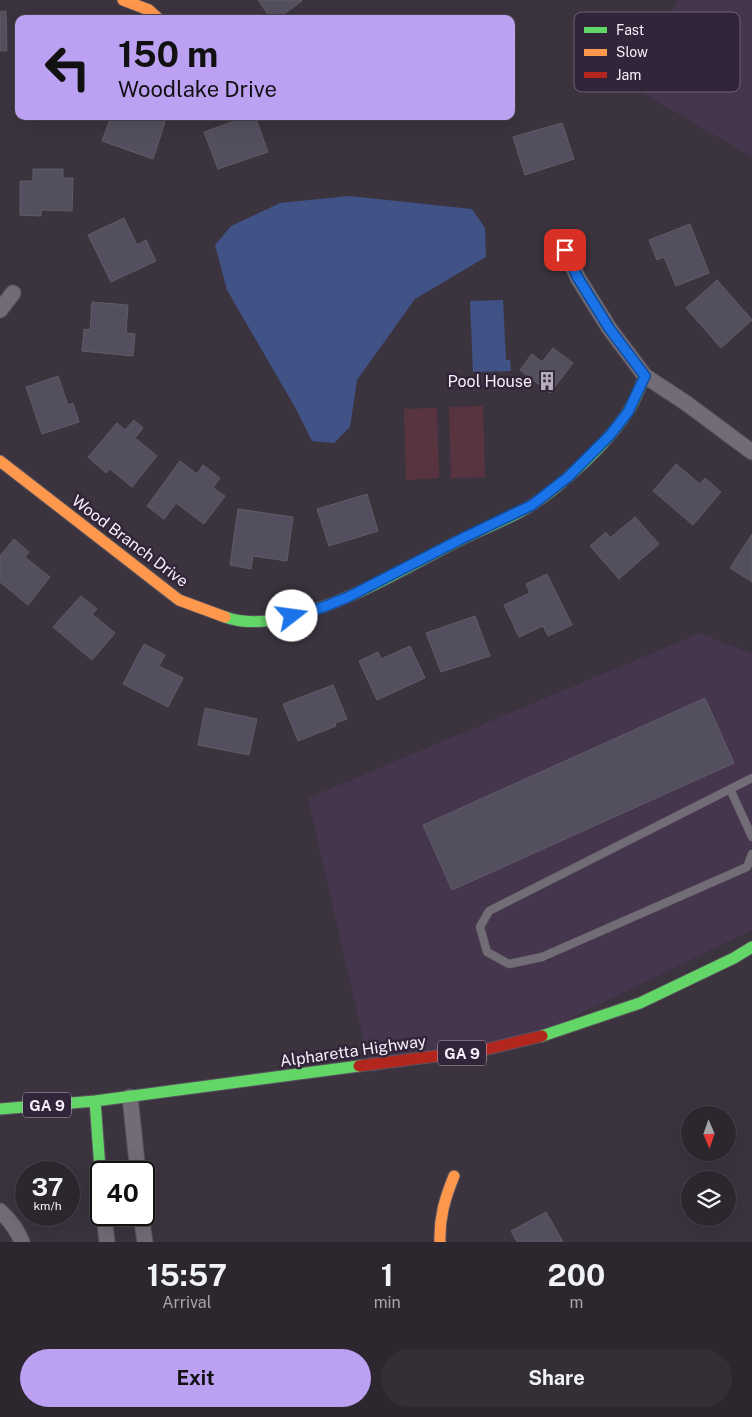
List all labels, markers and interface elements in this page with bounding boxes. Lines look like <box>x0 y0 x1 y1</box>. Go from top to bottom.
legend <box>574 12 740 92</box>
text: Fast <box>616 22 644 38</box>
text: 150 m <box>118 34 218 75</box>
icon: left <box>35 35 100 100</box>
text: Slow <box>616 44 648 60</box>
text: Jam <box>616 67 641 83</box>
text: Woodlake Drive <box>118 76 277 102</box>
pin <box>544 229 586 271</box>
icon: arrive <box>551 236 579 264</box>
building icon: Pool House <box>536 370 558 392</box>
place label: Pool House <box>448 372 532 391</box>
street label: Wood Branch Drive <box>68 491 192 591</box>
position arrow <box>265 589 317 641</box>
street label: Alpharetta Highway <box>279 1031 428 1071</box>
road number: GA 9 <box>438 1040 486 1066</box>
road number: GA 9 <box>23 1092 71 1118</box>
north arrow <box>681 1106 736 1161</box>
map controls <box>681 1106 736 1226</box>
speed limit sign: 40 <box>90 1161 155 1226</box>
button: layers <box>681 1171 736 1226</box>
text: 37 <box>32 1172 63 1202</box>
text: km/h <box>33 1199 62 1213</box>
text: 15:57 <box>147 1257 227 1293</box>
text: 1 <box>381 1257 394 1293</box>
text: 200 <box>548 1257 605 1293</box>
text: Arrival <box>162 1293 212 1312</box>
text: min <box>374 1293 401 1312</box>
text: m <box>570 1293 583 1312</box>
button: Exit <box>20 1349 371 1407</box>
button: Share <box>381 1349 732 1407</box>

